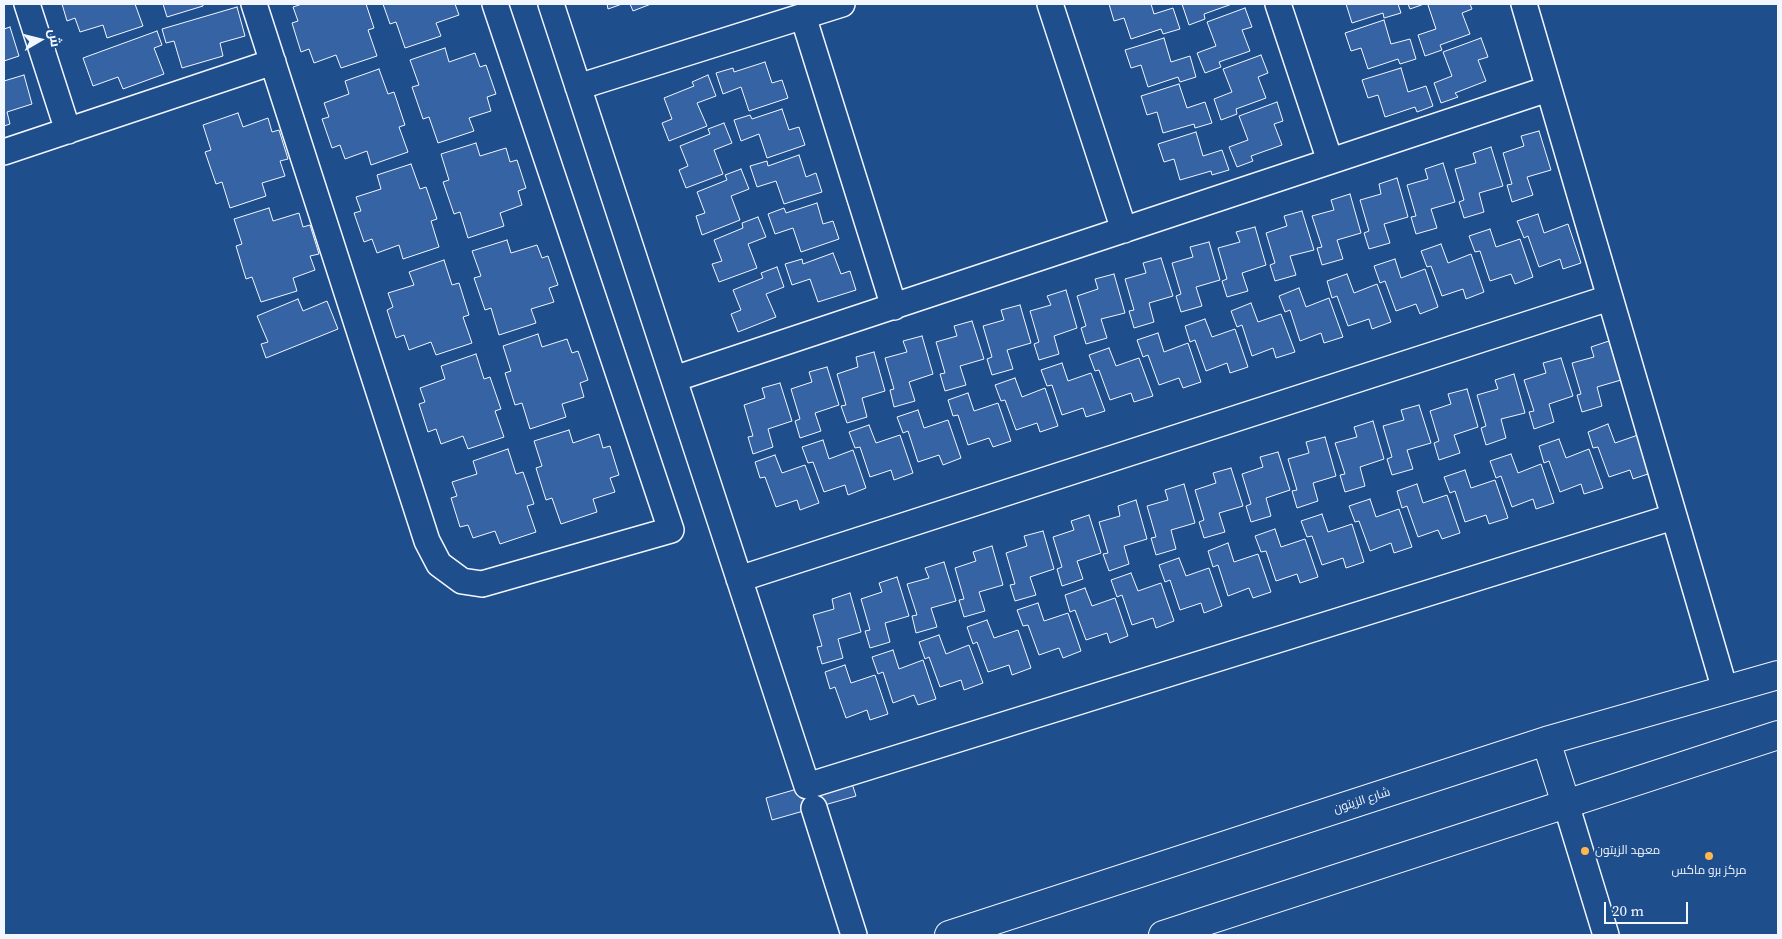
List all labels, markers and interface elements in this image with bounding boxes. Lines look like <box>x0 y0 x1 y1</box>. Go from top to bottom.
north arrow <box>15 15 65 65</box>
text: ش <box>44 28 66 48</box>
street label: شارع الزيتون <box>1332 785 1392 817</box>
place label: معهد الزيتون <box>1595 844 1660 858</box>
marker: معهد الزيتون <box>1579 845 1591 857</box>
marker: مركز برو ماكس <box>1703 850 1715 862</box>
place label: مركز برو ماكس <box>1671 864 1747 878</box>
scale bar <box>1607 892 1691 924</box>
text: 20 m <box>1612 900 1644 921</box>

